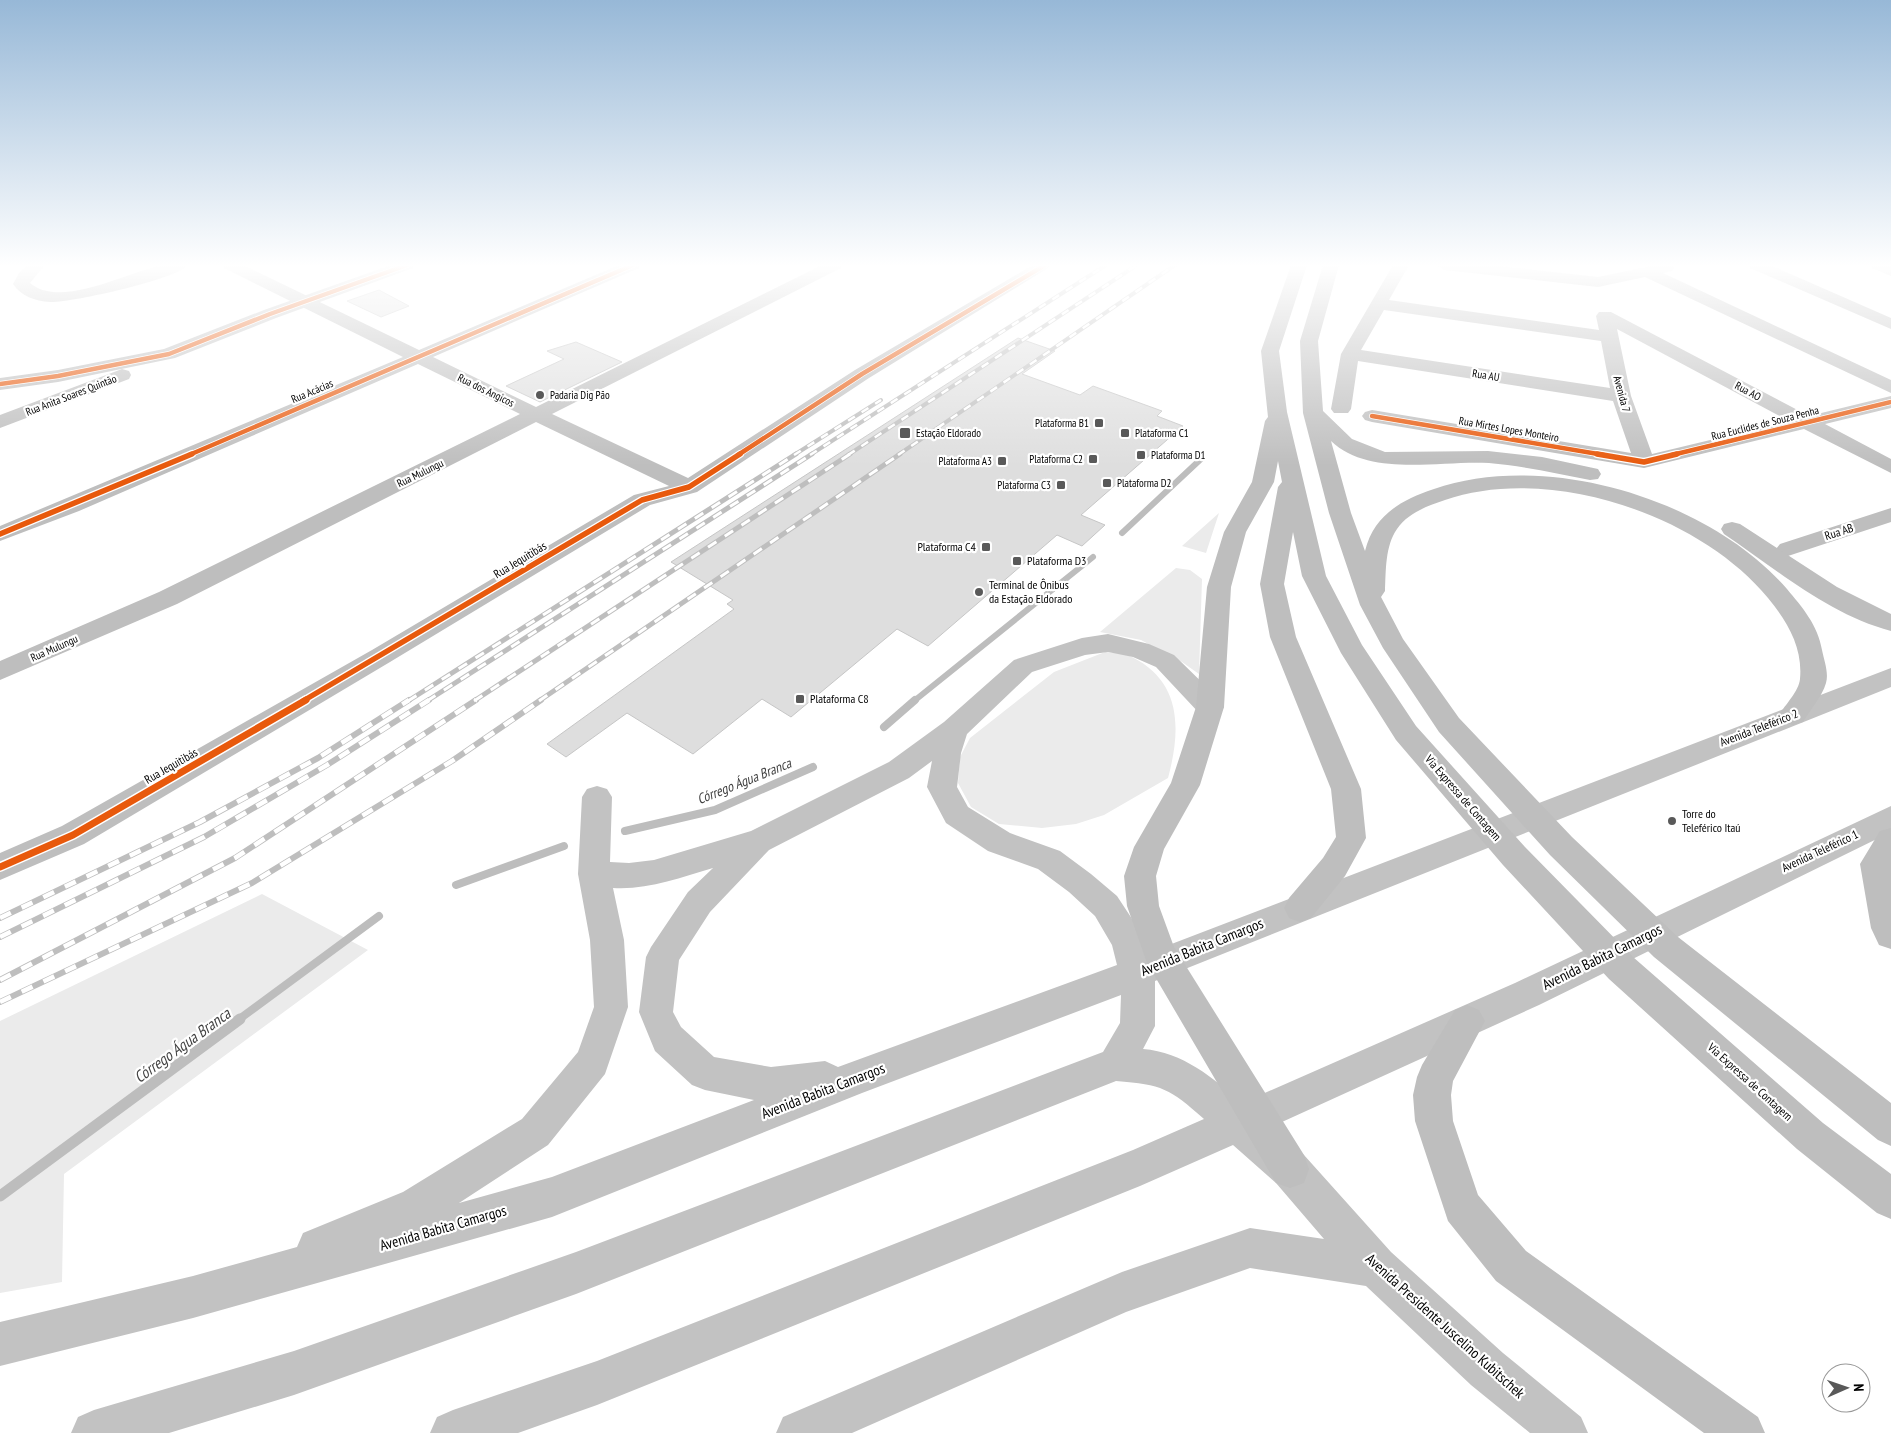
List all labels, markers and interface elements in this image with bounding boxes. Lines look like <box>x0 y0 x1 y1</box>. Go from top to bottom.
street label: Rua AU <box>1471 366 1501 384</box>
street label: Rua dos Angicos <box>455 370 517 410</box>
street label: Rua Anita Soares Quintão <box>24 371 119 419</box>
street label: Avenida 7 <box>1610 374 1634 414</box>
street label: Rua Acácias <box>289 376 335 406</box>
street label: Rua AO <box>1733 378 1763 404</box>
place label: Padaria Dig Pão <box>550 388 610 402</box>
marker: Padaria Dig Pão <box>534 389 546 401</box>
street label: Rua Euclides de Souza Penha <box>1710 403 1820 443</box>
street label: Rua Mirtes Lopes Monteiro <box>1458 413 1560 445</box>
place label: Plataforma B1 <box>1035 416 1089 430</box>
marker: Plataforma B1 <box>1093 417 1105 429</box>
marker: Estação Eldorado <box>898 426 912 440</box>
place label: Estação Eldorado <box>916 426 981 440</box>
place label: Plataforma C1 <box>1135 426 1189 440</box>
marker: Plataforma C1 <box>1119 427 1131 439</box>
place label: Plataforma D1 <box>1151 448 1206 462</box>
marker: Plataforma D1 <box>1135 449 1147 461</box>
place label: Plataforma C2 <box>1029 452 1083 466</box>
marker: Plataforma C2 <box>1087 453 1099 465</box>
place label: Plataforma A3 <box>938 454 992 468</box>
marker: Plataforma A3 <box>996 455 1008 467</box>
street label: Rua Mulungu <box>394 456 446 490</box>
place label: Plataforma D2 <box>1117 476 1172 490</box>
marker: Plataforma D2 <box>1101 477 1113 489</box>
place label: Plataforma C3 <box>997 478 1051 492</box>
marker: Plataforma C3 <box>1055 479 1067 491</box>
street label: Rua AB <box>1823 520 1855 543</box>
street label: Rua Jequitibás <box>491 538 549 581</box>
place label: Plataforma C4 <box>917 539 977 554</box>
marker: Plataforma C4 <box>980 541 992 553</box>
place label: Plataforma D3 <box>1027 553 1086 568</box>
marker: Plataforma D3 <box>1011 555 1023 567</box>
place label: Terminal de Ônibus da Estação Eldorado <box>989 577 1072 606</box>
marker: Terminal de Ônibus da Estação Eldorado <box>973 586 985 598</box>
street label: Rua Mulungu <box>28 631 80 665</box>
place label: Plataforma C8 <box>810 691 869 706</box>
marker: Plataforma C8 <box>794 693 806 705</box>
street label: Avenida Teleférico 2 <box>1717 706 1800 749</box>
street label: Rua Jequitibás <box>141 744 200 787</box>
street label: Via Expressa de Contagem <box>1421 751 1505 844</box>
water label: Córrego Água Branca <box>694 753 795 808</box>
place label: Torre do Teleférico Itaú <box>1682 806 1741 835</box>
marker: Torre do Teleférico Itaú <box>1666 815 1678 827</box>
street label: Avenida Teleférico 1 <box>1779 826 1861 875</box>
street label: Avenida Babita Camargos <box>1138 913 1266 980</box>
street label: Avenida Babita Camargos <box>1539 919 1665 994</box>
water label: Córrego Água Branca <box>130 1002 235 1087</box>
street label: Via Expressa de Contagem <box>1704 1039 1796 1124</box>
street label: Avenida Babita Camargos <box>758 1058 887 1123</box>
street label: Avenida Babita Camargos <box>377 1200 508 1255</box>
street label: Avenida Presidente Juscelino Kubitschek <box>1362 1249 1529 1402</box>
north arrow <box>1821 1363 1871 1413</box>
text: N <box>1850 1383 1868 1392</box>

